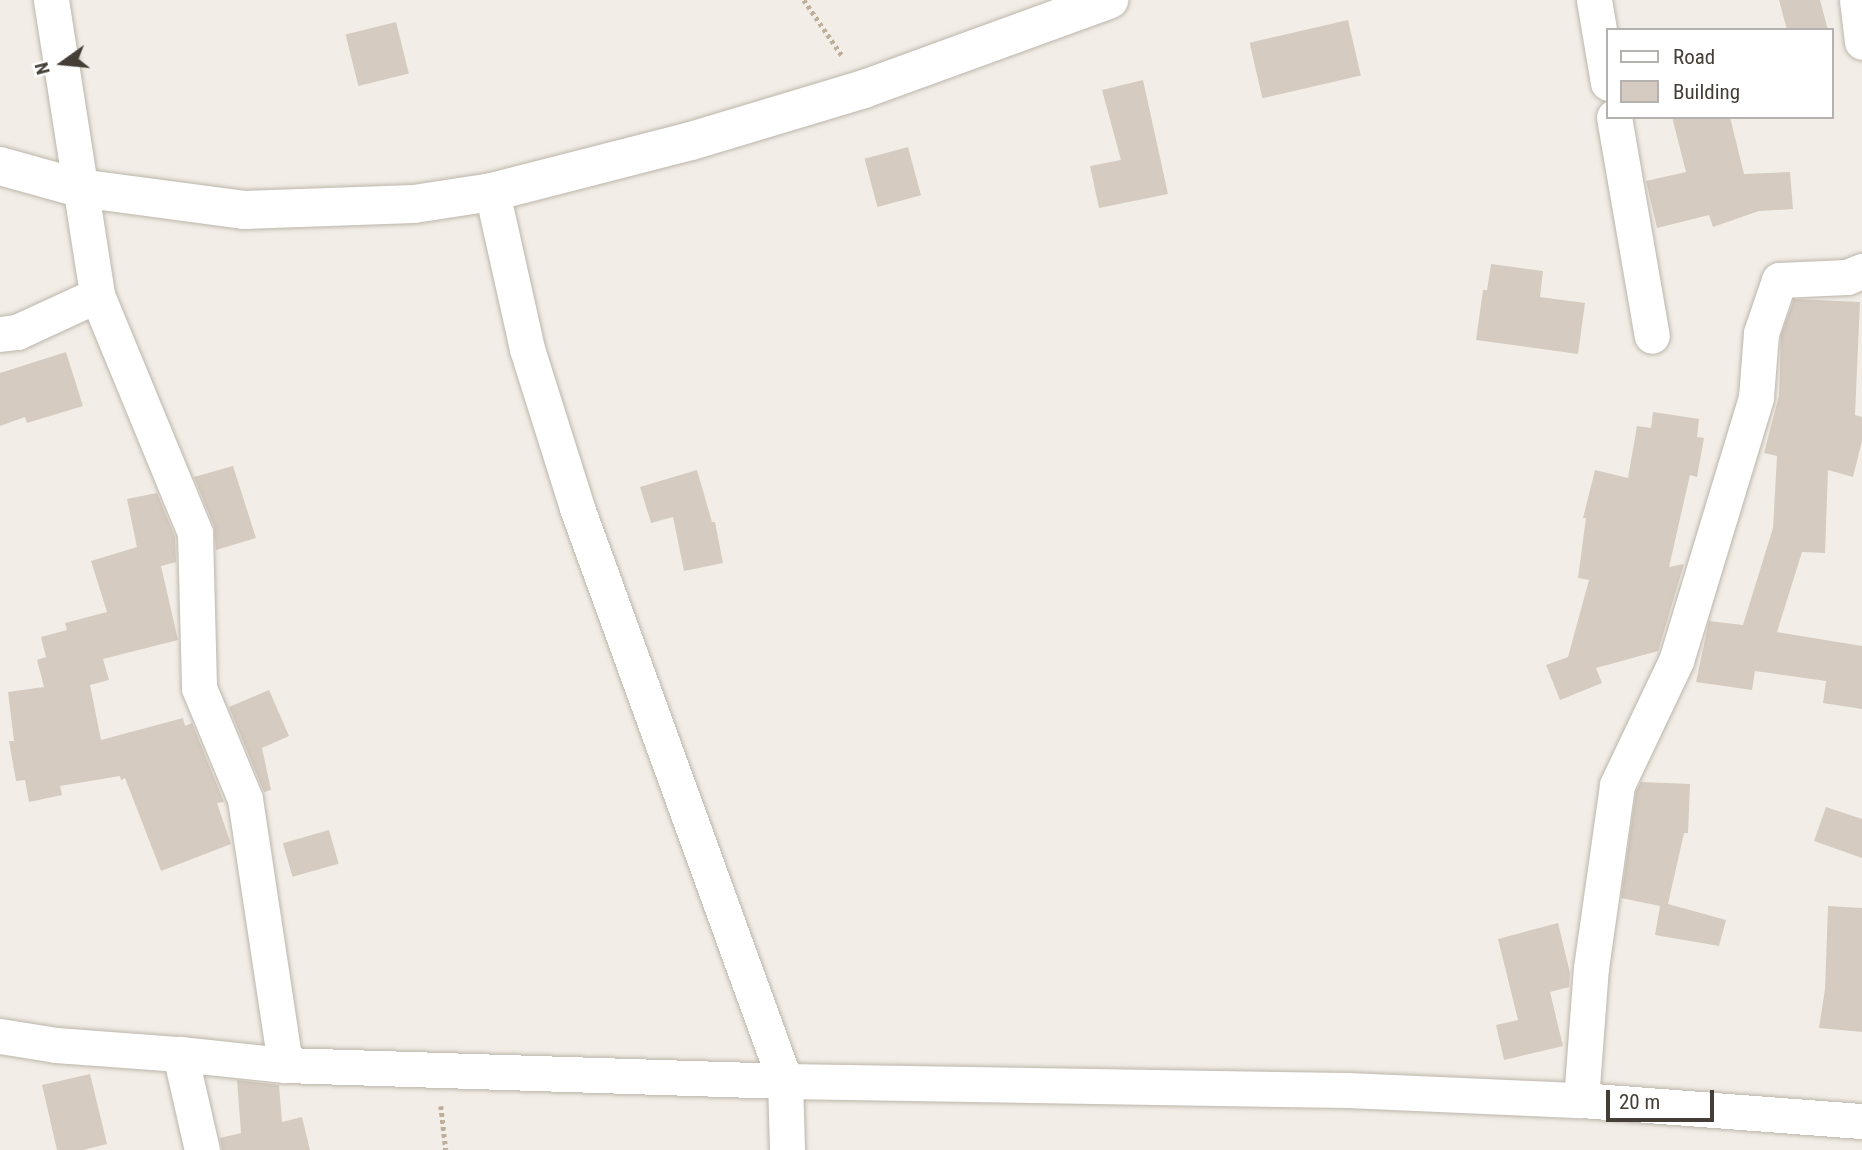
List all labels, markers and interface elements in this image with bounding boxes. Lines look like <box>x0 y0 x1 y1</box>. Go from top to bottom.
north arrow <box>28 28 98 98</box>
legend <box>1606 28 1834 119</box>
text: Road <box>1673 45 1715 69</box>
text: N <box>30 60 55 77</box>
text: Building <box>1673 80 1740 104</box>
scale bar <box>1610 1076 1718 1120</box>
text: 20 m <box>1619 1090 1660 1114</box>

